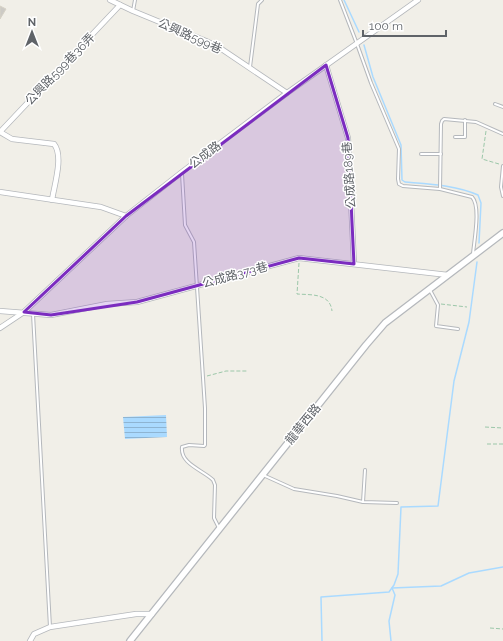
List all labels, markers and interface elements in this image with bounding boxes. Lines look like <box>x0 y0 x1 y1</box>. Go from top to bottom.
north arrow <box>12 12 52 52</box>
scale bar <box>363 12 446 38</box>
text: N <box>28 16 36 29</box>
street label: 公興路599巷 <box>156 16 224 56</box>
text: 100 m <box>369 19 403 33</box>
street label: 公興路599巷36弄 <box>22 30 98 108</box>
street label: 公成路 <box>186 139 224 171</box>
street label: 公成路189巷 <box>340 141 358 209</box>
street label: 公成路373巷 <box>201 260 269 290</box>
street label: 龍華西路 <box>282 401 324 447</box>

